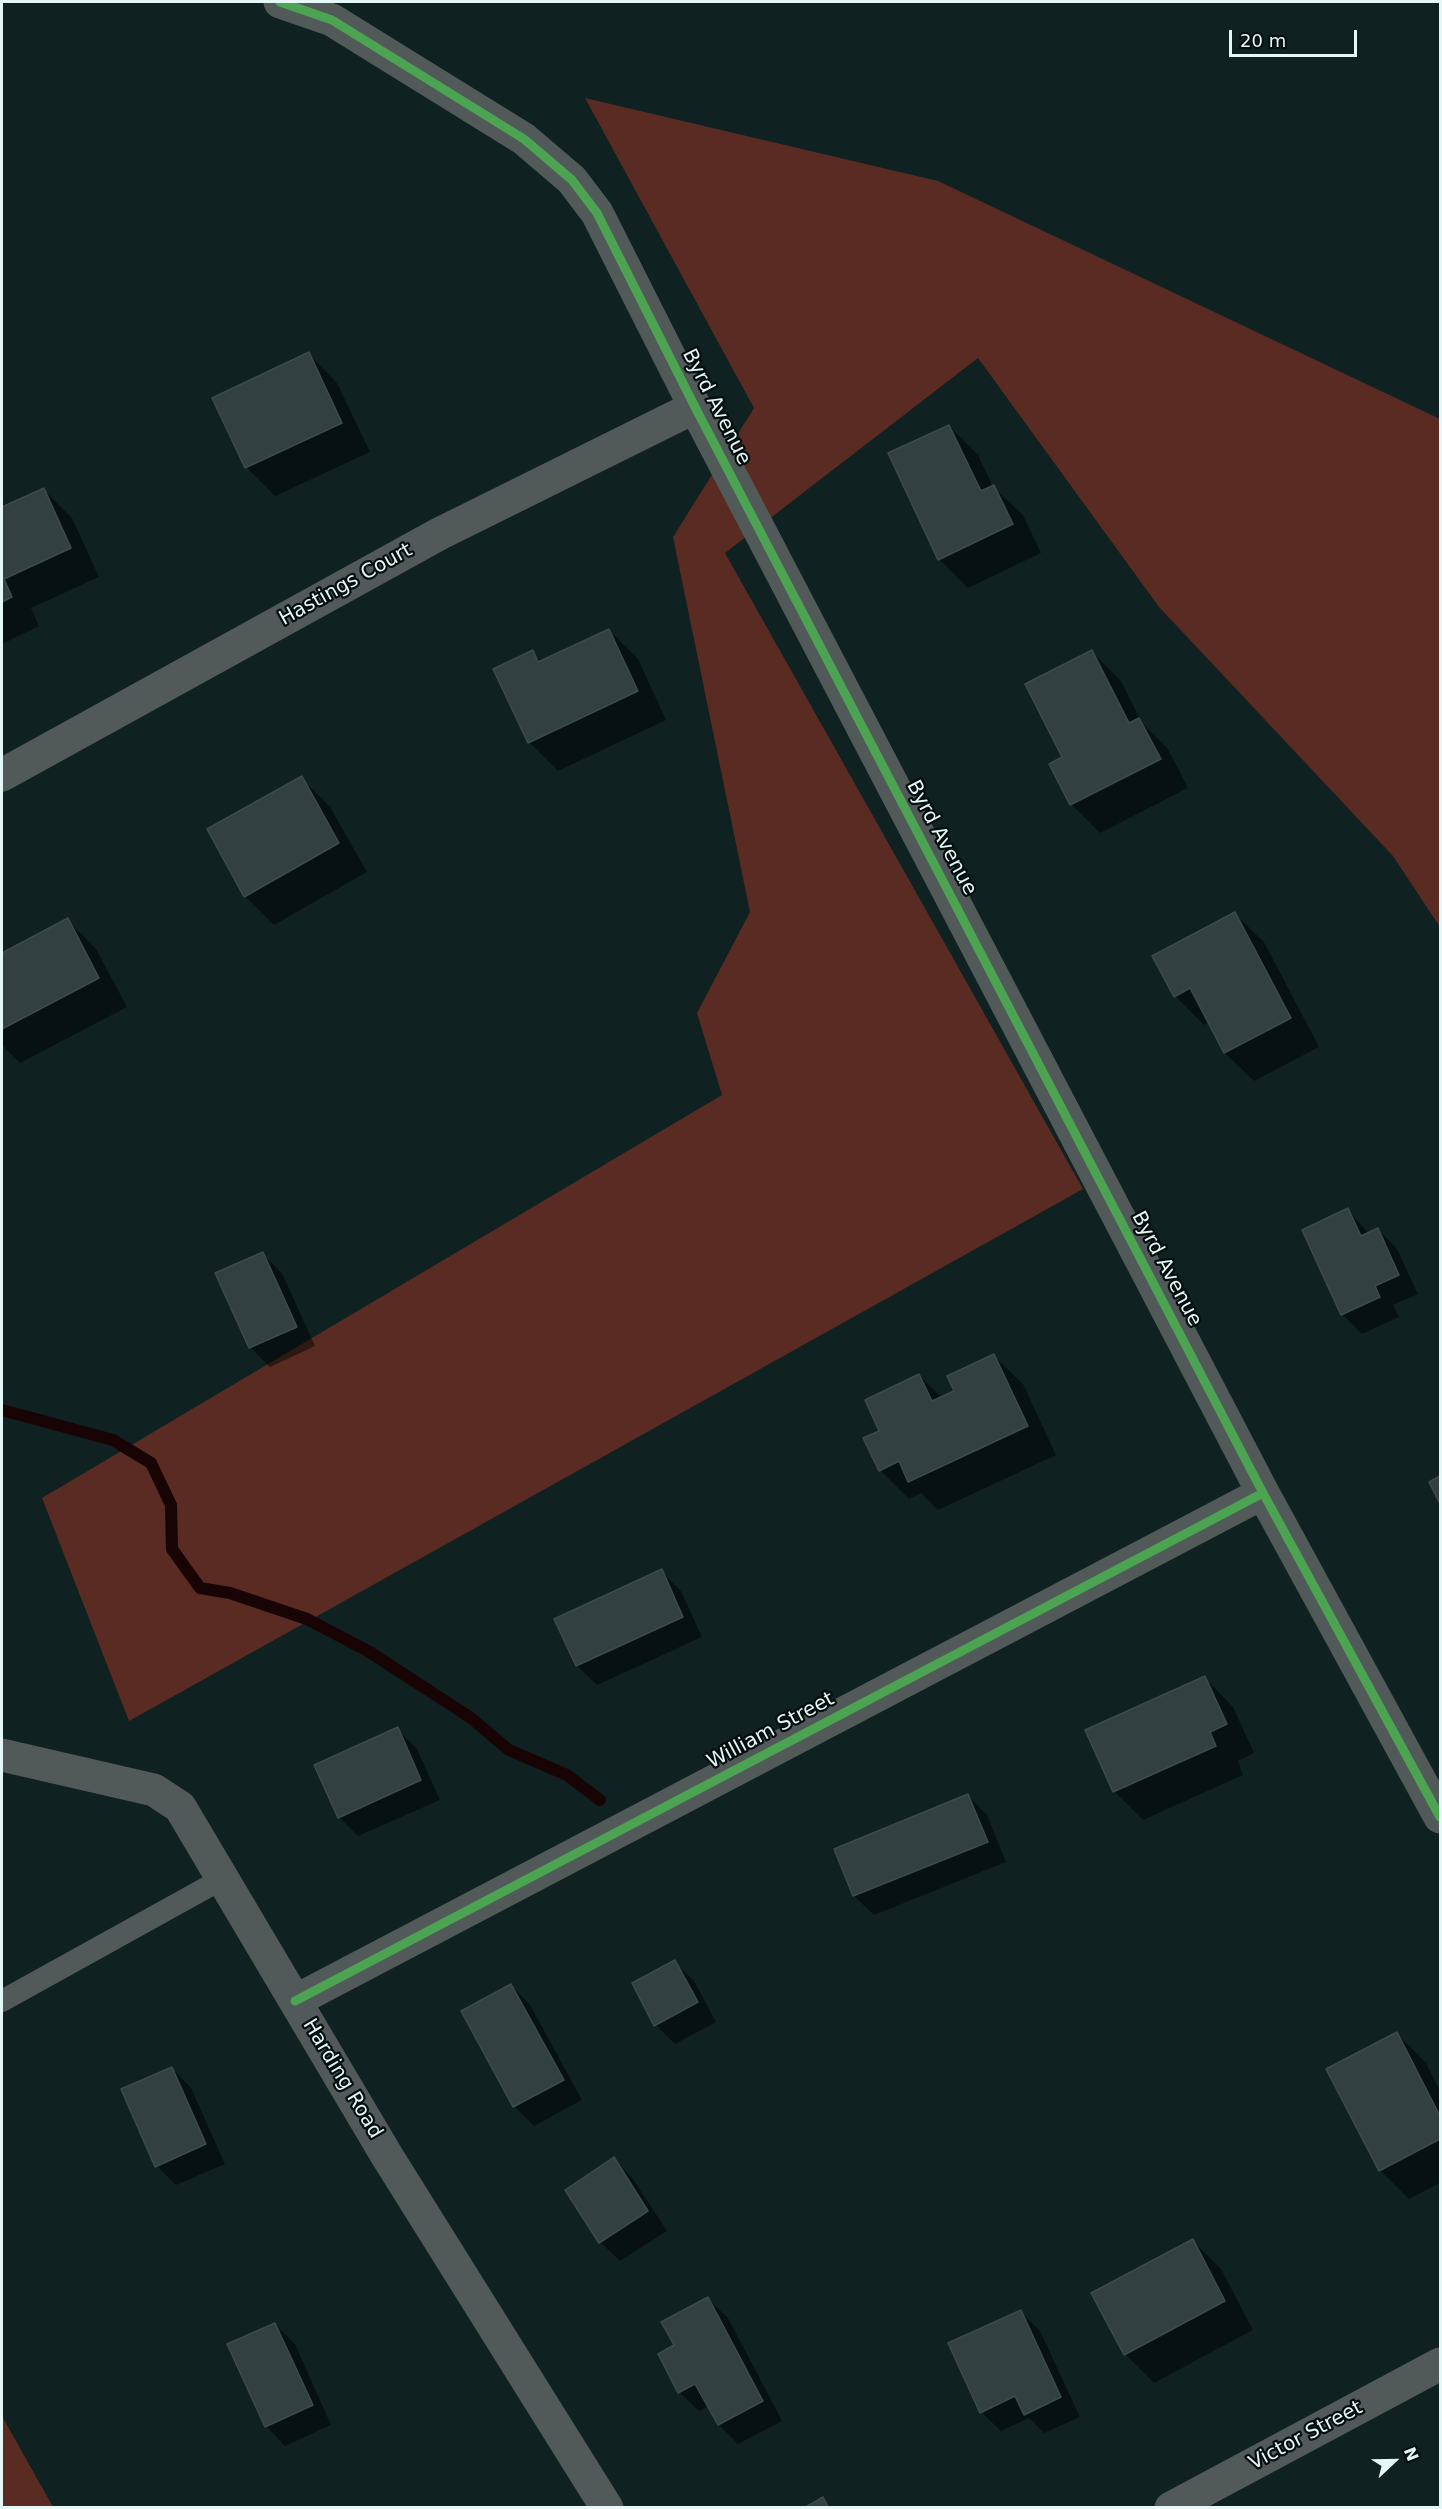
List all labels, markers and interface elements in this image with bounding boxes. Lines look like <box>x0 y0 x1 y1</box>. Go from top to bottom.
scale bar <box>1232 18 1360 56</box>
text: 20 m <box>1240 30 1286 51</box>
street label: Byrd Avenue <box>677 345 755 469</box>
street label: Hastings Court <box>275 539 417 631</box>
street label: Byrd Avenue <box>901 776 981 900</box>
street label: Byrd Avenue <box>1126 1207 1206 1331</box>
street label: William Street <box>703 1687 839 1775</box>
street label: Harding Road <box>297 2015 387 2143</box>
street label: Victor Street <box>1245 2396 1367 2476</box>
north arrow <box>1364 2431 1424 2491</box>
text: N <box>1400 2444 1422 2464</box>

